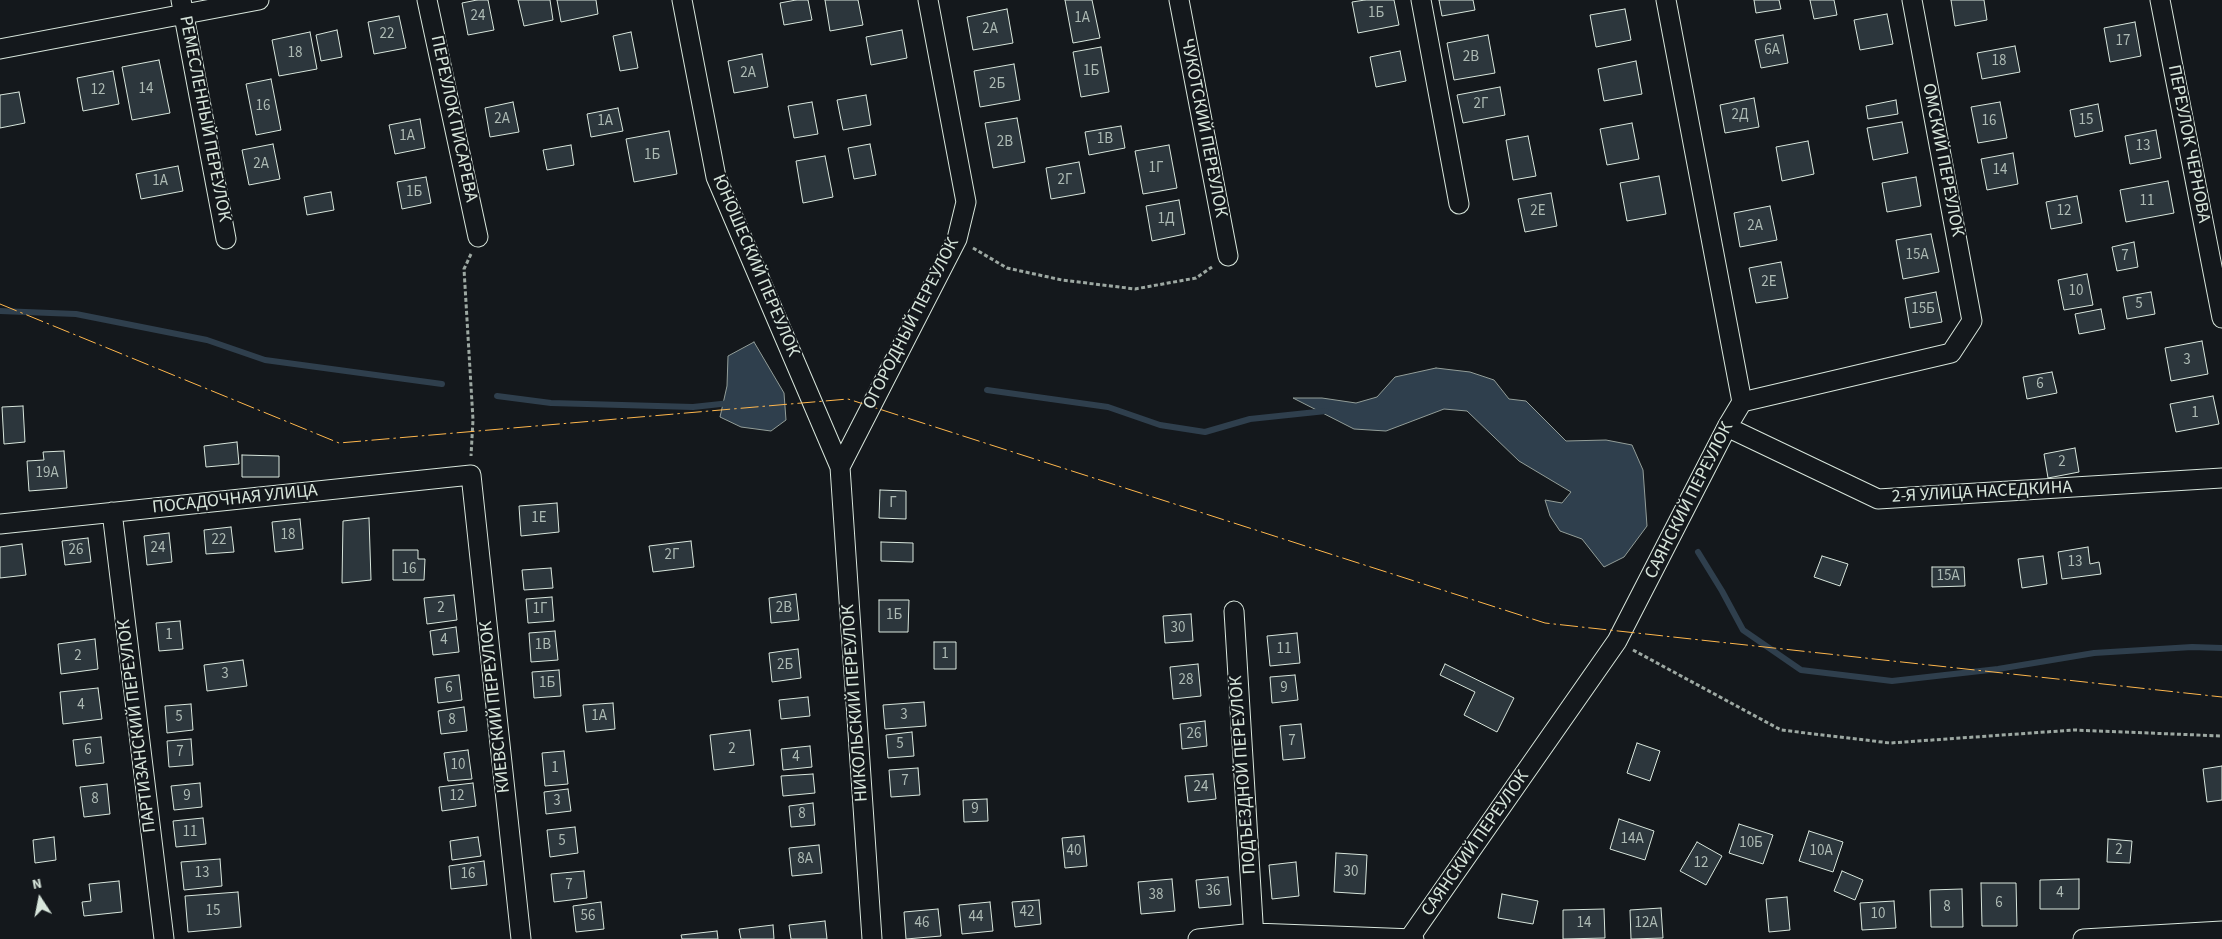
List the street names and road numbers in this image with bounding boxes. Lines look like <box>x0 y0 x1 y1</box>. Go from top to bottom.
street label: РЕМЕСЛЕННЫЙ ПЕРЕУЛОК <box>173 14 235 224</box>
street label: ПЕРЕУЛОК ПИСАРЕВА <box>425 34 481 204</box>
street label: ЧУКОТСКИЙ ПЕРЕУЛОК <box>1175 37 1231 219</box>
street label: ПЕРЕУЛОК ЧЕРНОВА <box>2162 63 2214 225</box>
street label: ОМСКИЙ ПЕРЕУЛОК <box>1917 82 1967 238</box>
street label: ЮНОШЕСКИЙ ПЕРЕУЛОК <box>707 172 803 360</box>
street label: ОГОРОДНЫЙ ПЕРЕУЛОК <box>859 235 965 413</box>
street label: САЯНСКИЙ ПЕРЕУЛОК <box>1641 419 1739 583</box>
street label: 2-Я УЛИЦА НАСЕДКИНА <box>1891 477 2073 509</box>
street label: ПОСАДОЧНАЯ УЛИЦА <box>151 481 319 519</box>
street label: НИКОЛЬСКИЙ ПЕРЕУЛОК <box>838 604 874 802</box>
street label: ПАРТИЗАНСКИЙ ПЕРЕУЛОК <box>114 618 162 834</box>
street label: КИЕВСКИЙ ПЕРЕУЛОК <box>476 620 516 794</box>
street label: ПОДЪЕЗДНОЙ ПЕРЕУЛОК <box>1226 675 1262 875</box>
street label: САЯНСКИЙ ПЕРЕУЛОК <box>1418 767 1534 921</box>

